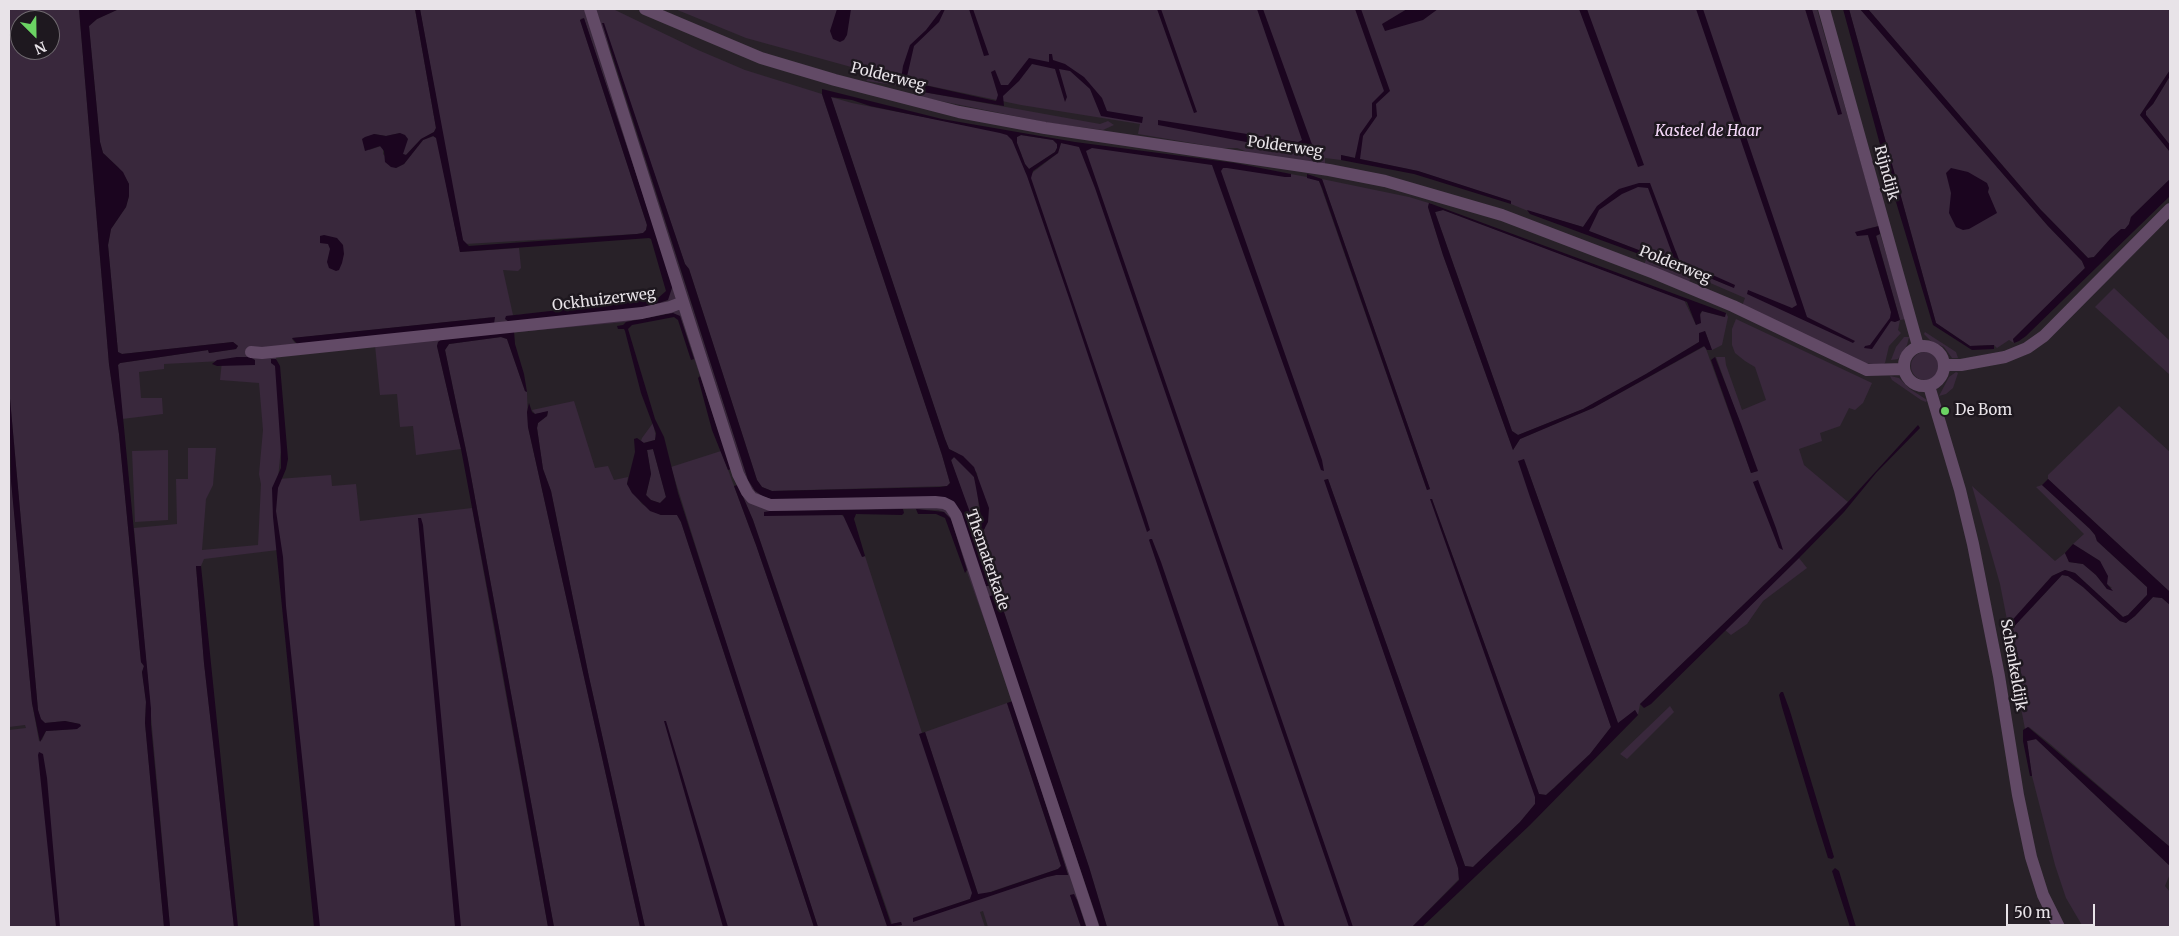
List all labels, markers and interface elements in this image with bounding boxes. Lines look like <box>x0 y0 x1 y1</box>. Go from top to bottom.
north arrow <box>10 10 60 60</box>
text: N <box>32 37 49 58</box>
street label: Polderweg <box>849 59 927 95</box>
park label: Kasteel de Haar <box>1655 123 1761 141</box>
street label: Polderweg <box>1246 133 1324 161</box>
street label: Rijndijk <box>1870 143 1902 203</box>
street label: Polderweg <box>1636 242 1714 288</box>
street label: Ockhuizerweg <box>551 285 657 315</box>
place label: De Bom <box>1955 402 2012 420</box>
marker: De Bom <box>1939 405 1951 417</box>
street label: Thematerkade <box>961 507 1013 613</box>
street label: Schenkeldijk <box>1996 618 2030 712</box>
scale bar <box>2009 894 2098 926</box>
text: 50 m <box>2014 903 2051 922</box>

